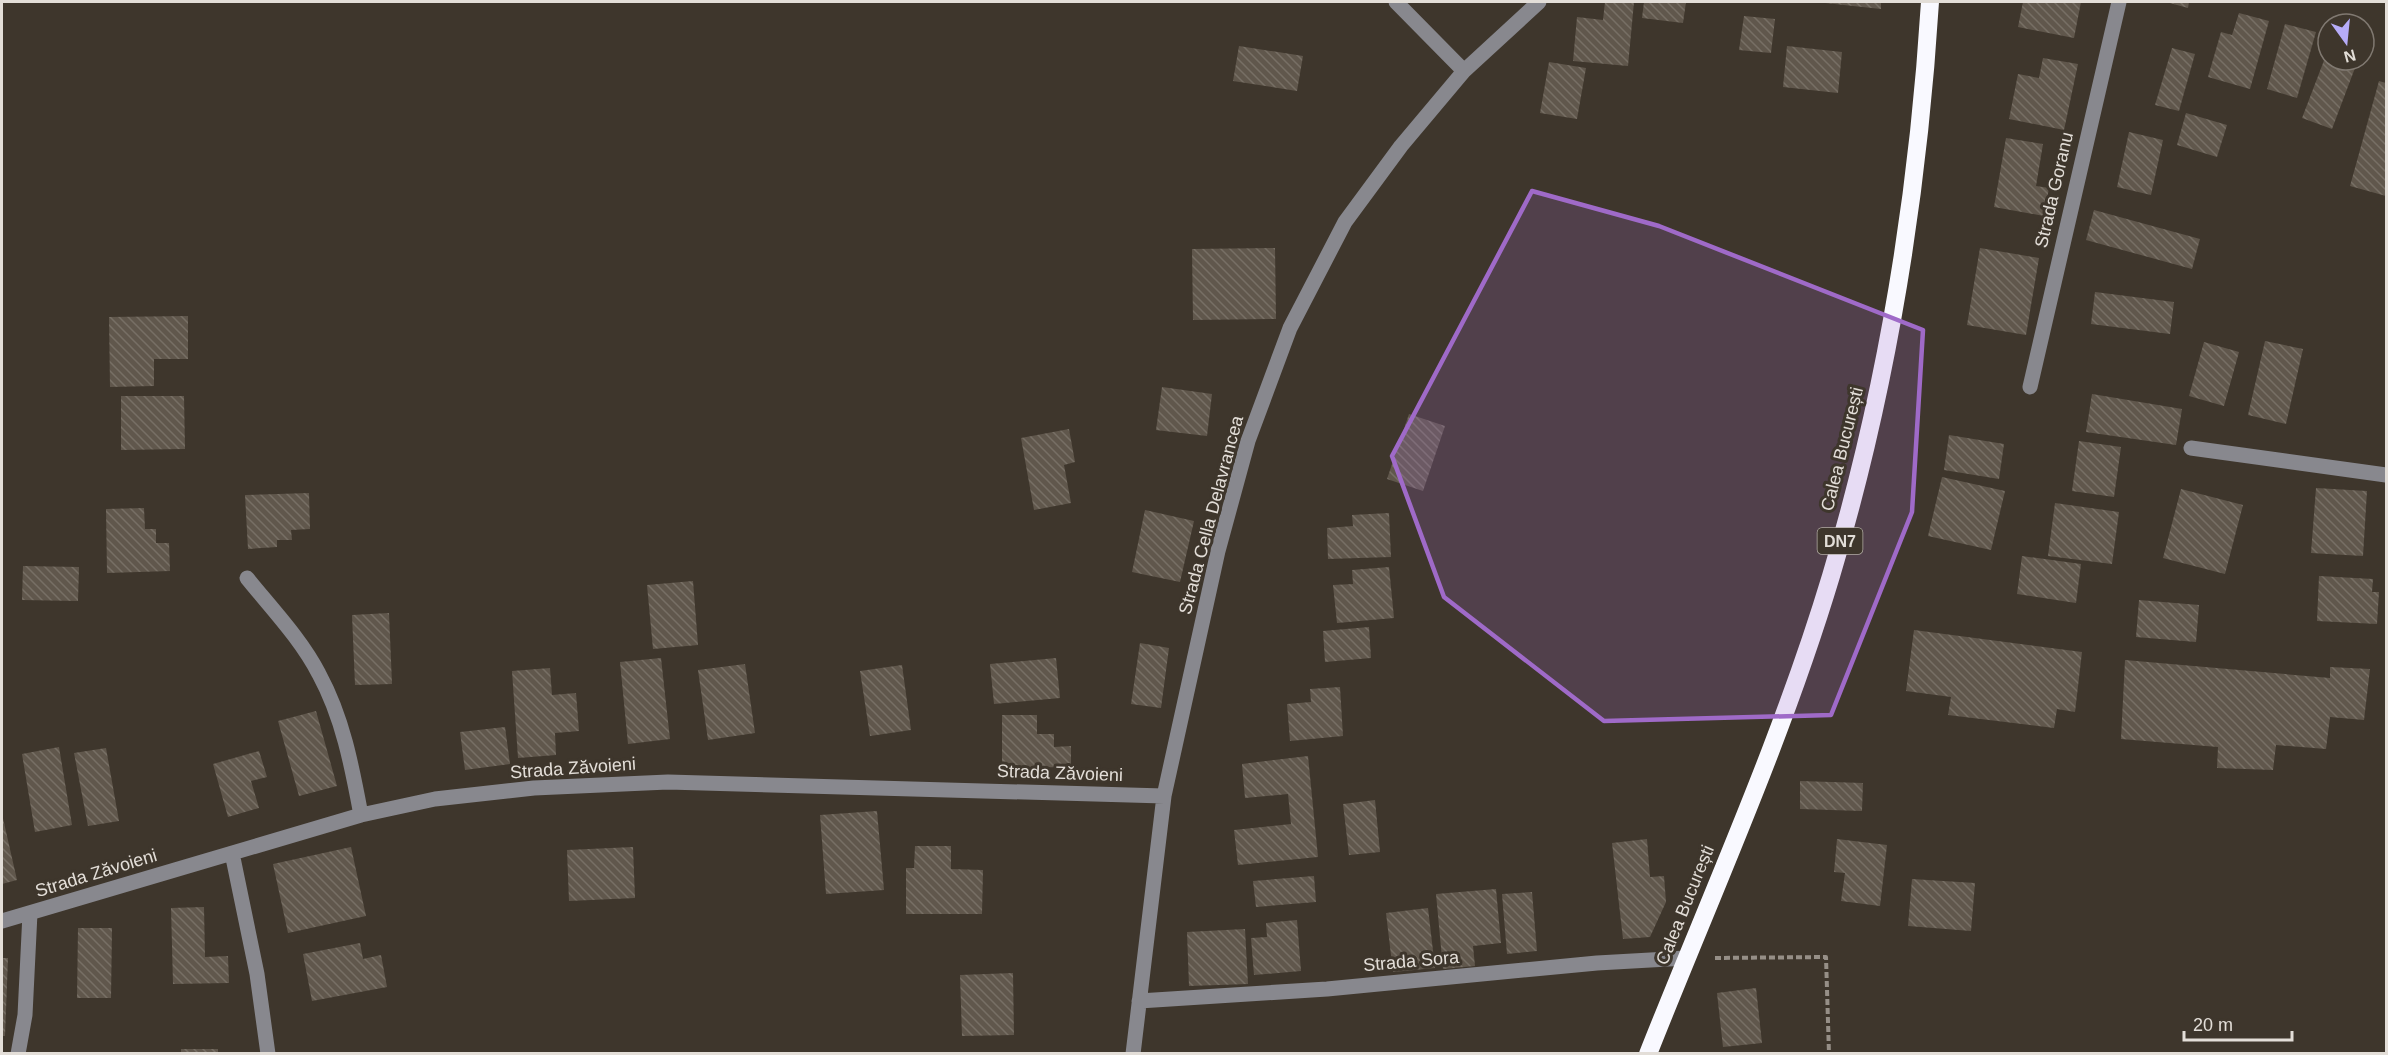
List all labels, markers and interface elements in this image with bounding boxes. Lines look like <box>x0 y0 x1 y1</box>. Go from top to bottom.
north arrow <box>2316 12 2376 72</box>
text: N <box>2342 46 2358 66</box>
street label: Strada Goranu <box>2031 130 2077 250</box>
street label: Calea București <box>1817 385 1867 513</box>
street label: Strada Cella Delavrancea <box>1175 412 1247 617</box>
road number: DN7 <box>1818 528 1862 554</box>
street label: Strada Zăvoieni <box>509 754 637 782</box>
street label: Strada Zăvoieni <box>997 761 1123 785</box>
street label: Calea București <box>1652 842 1718 968</box>
street label: Strada Zăvoieni <box>33 845 159 901</box>
street label: Strada Sora <box>1362 947 1461 975</box>
scale bar <box>2184 1004 2292 1042</box>
text: 20 m <box>2193 1015 2233 1035</box>

